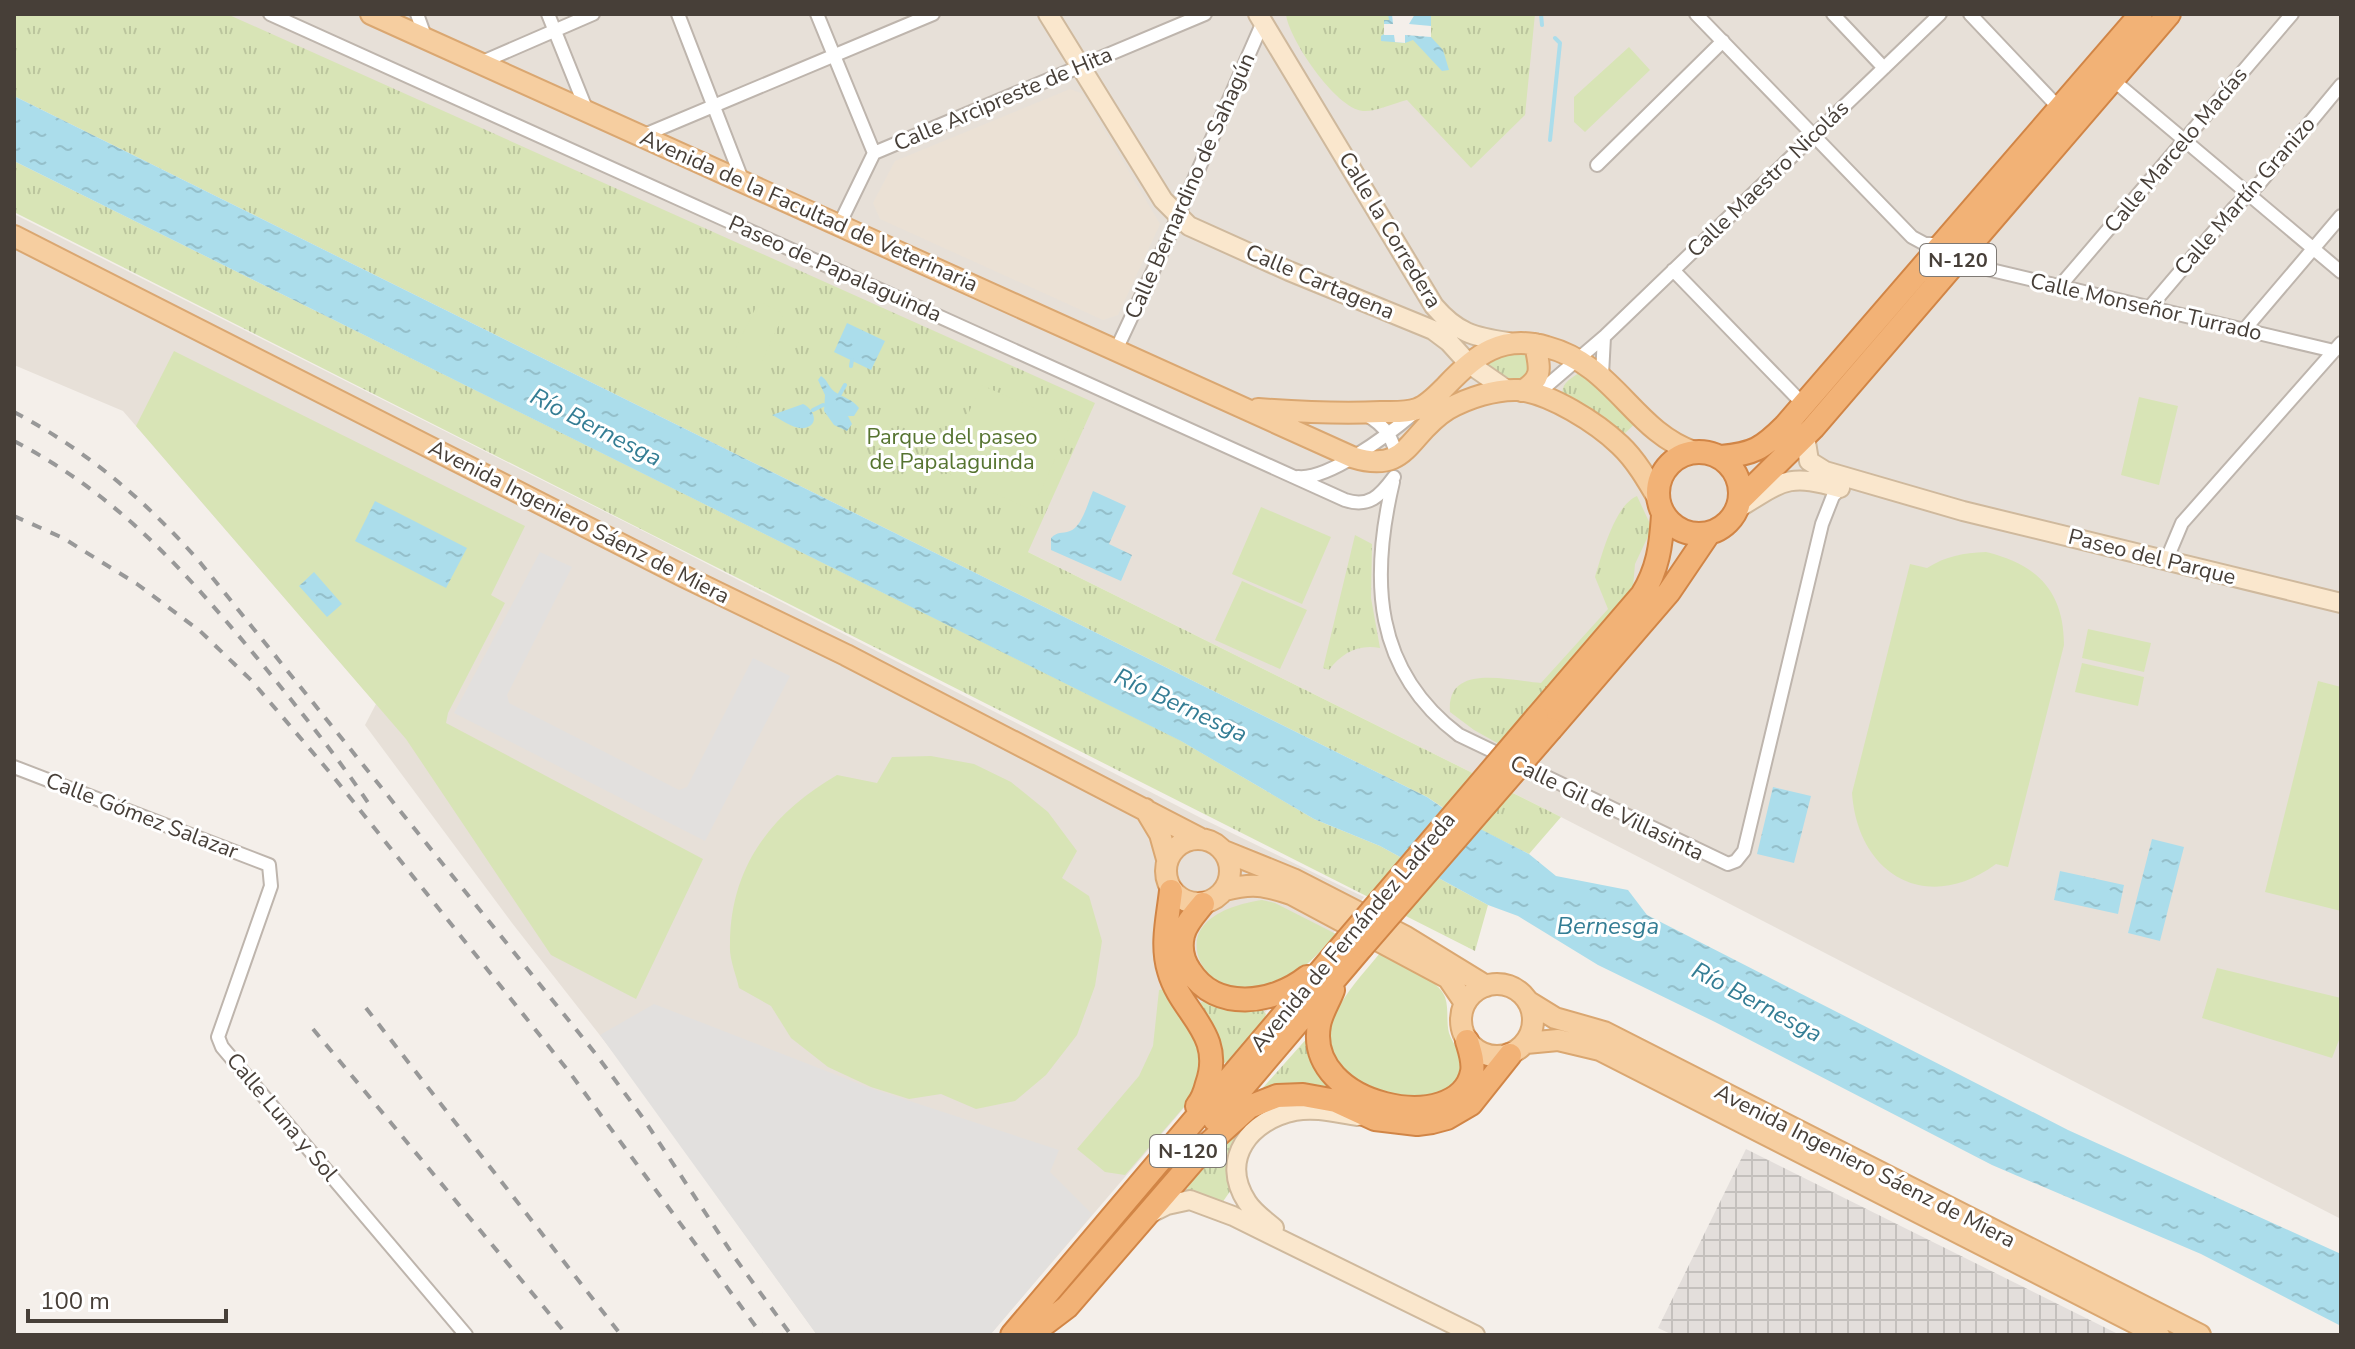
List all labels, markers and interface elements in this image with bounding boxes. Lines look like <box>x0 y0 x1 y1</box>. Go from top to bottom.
street label: Calle Arcipreste de Hita <box>889 39 1117 159</box>
street label: Calle Bernardino de Sahagún <box>1118 48 1262 324</box>
street label: Calle Marcelo Macías <box>2097 60 2255 240</box>
street label: Calle Maestro Nicolás <box>1680 94 1856 264</box>
street label: Calle Martín Granizo <box>2168 110 2322 282</box>
street label: Avenida de la Facultad de Veterinaria <box>635 123 983 299</box>
street label: Calle la Corredera <box>1331 146 1449 314</box>
street label: Paseo de Papalaguinda <box>724 208 946 330</box>
street label: Calle Cartagena <box>1241 237 1399 327</box>
road number: N-120 <box>1920 244 1996 276</box>
street label: Calle Monseñor Turrado <box>2027 266 2265 348</box>
water label: Río Bernesga <box>525 380 667 474</box>
park label: Parque del paseo de Papalaguinda <box>866 422 1038 477</box>
street label: Avenida Ingeniero Sáenz de Miera <box>423 433 735 611</box>
street label: Paseo del Parque <box>2065 522 2239 592</box>
water label: Río Bernesga <box>1109 660 1253 750</box>
street label: Calle Gil de Villasinta <box>1505 748 1709 868</box>
street label: Calle Gómez Salazar <box>41 765 243 867</box>
street label: Avenida de Fernández Ladreda <box>1244 806 1462 1058</box>
water label: Bernesga <box>1557 910 1659 942</box>
water label: Río Bernesga <box>1686 954 1828 1050</box>
street label: Calle Luna y Sol <box>219 1046 345 1188</box>
street label: Avenida Ingeniero Sáenz de Miera <box>1709 1077 2021 1255</box>
road number: N-120 <box>1150 1135 1226 1167</box>
scale bar <box>28 1273 226 1323</box>
text: 100 m <box>40 1285 110 1317</box>

